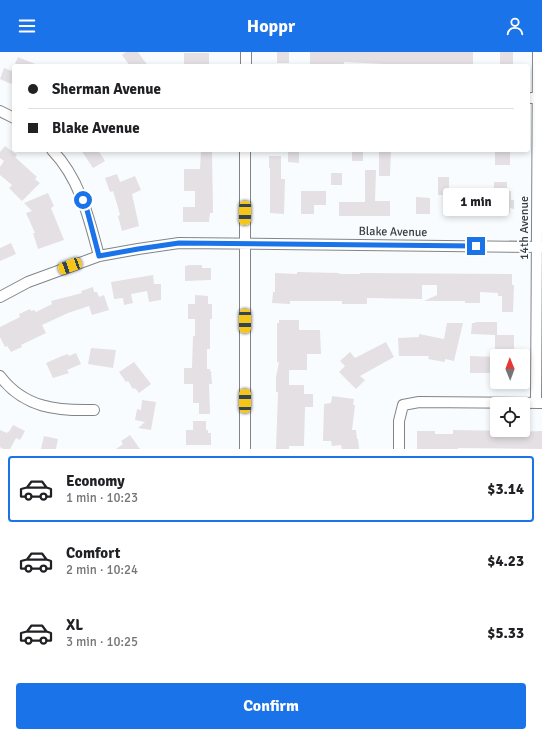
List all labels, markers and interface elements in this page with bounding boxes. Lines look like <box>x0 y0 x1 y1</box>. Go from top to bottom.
icon: menu <box>16 15 38 37</box>
text: Hoppr <box>247 15 295 37</box>
icon: person <box>504 15 526 37</box>
text: Sherman Avenue <box>52 80 161 98</box>
text: Blake Avenue <box>52 119 140 137</box>
callout: 1 min <box>443 188 509 216</box>
route start <box>74 191 92 209</box>
text: 1 min <box>460 194 492 210</box>
street label: 14th Avenue <box>517 196 532 260</box>
car <box>239 201 251 225</box>
street label: Blake Avenue <box>358 224 428 240</box>
route end <box>467 237 485 255</box>
car <box>57 256 83 276</box>
car <box>239 309 251 333</box>
north arrow <box>490 349 530 389</box>
map controls <box>490 349 530 437</box>
car <box>239 389 251 413</box>
button: locate <box>490 397 530 437</box>
icon: car <box>18 471 54 507</box>
text: Economy <box>66 472 125 490</box>
text: $3.14 <box>487 480 524 498</box>
text: 1 min · 10:23 <box>66 490 138 506</box>
icon: car <box>18 543 54 579</box>
text: Comfort <box>66 544 120 562</box>
text: $4.23 <box>487 552 524 570</box>
text: 2 min · 10:24 <box>66 562 138 578</box>
icon: car <box>18 615 54 651</box>
text: XL <box>66 616 83 634</box>
text: $5.33 <box>487 624 524 642</box>
text: 3 min · 10:25 <box>66 634 138 650</box>
button: Confirm <box>16 683 526 729</box>

